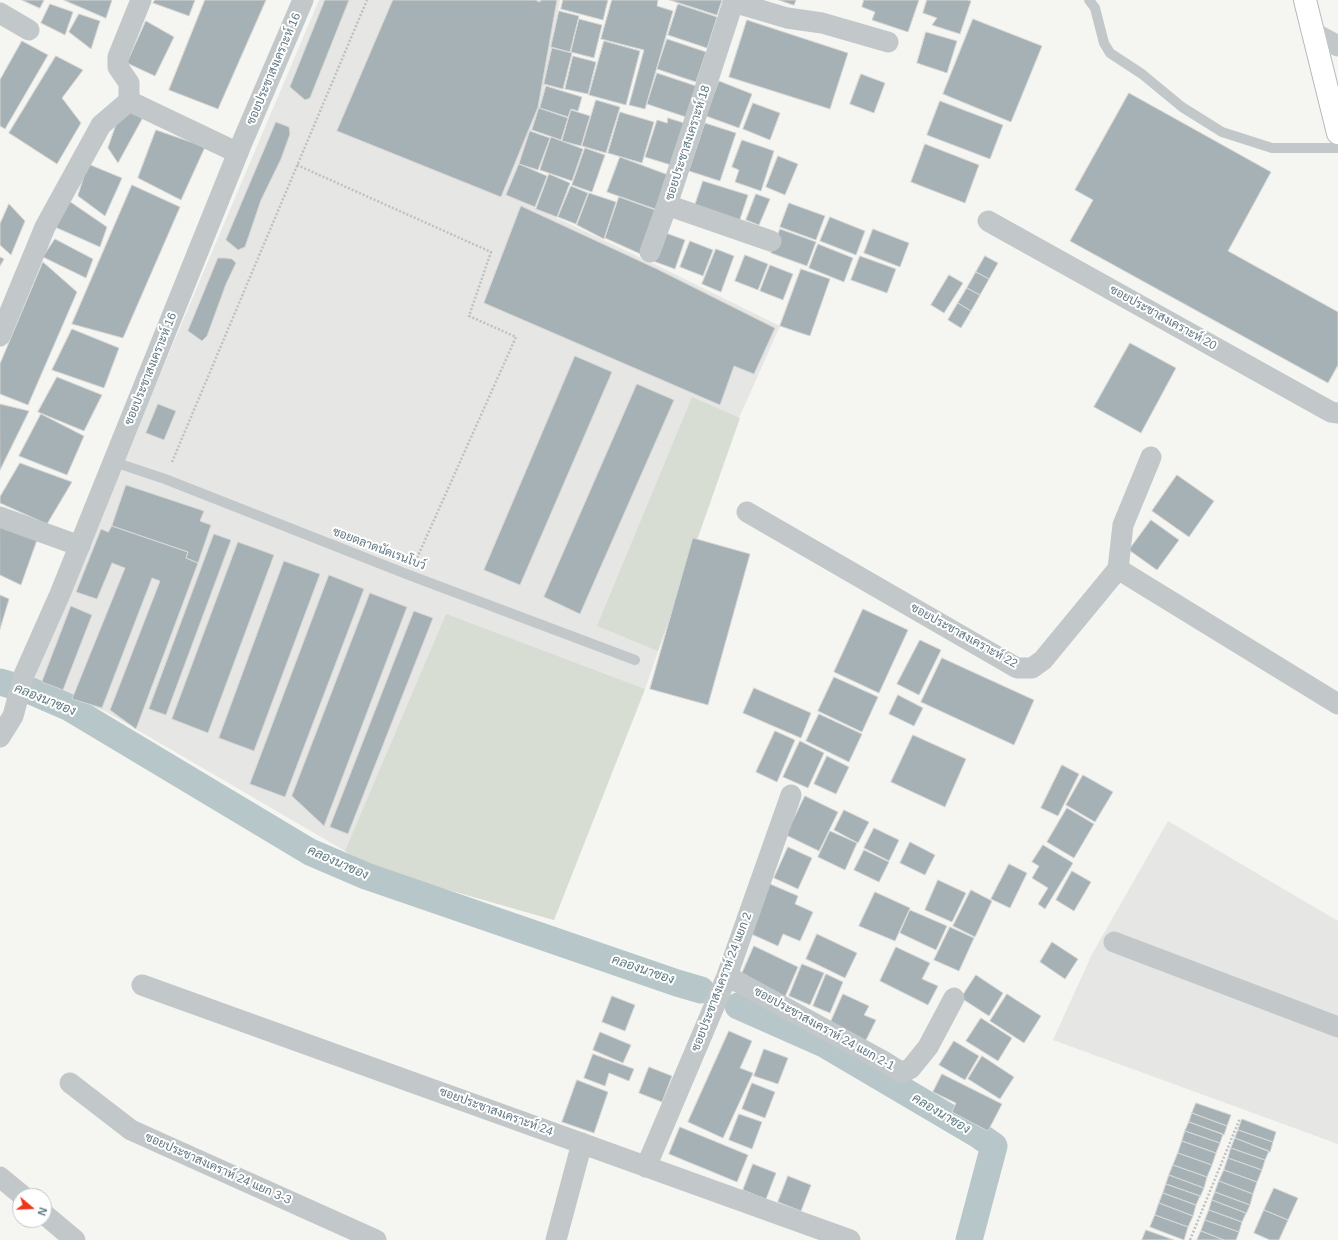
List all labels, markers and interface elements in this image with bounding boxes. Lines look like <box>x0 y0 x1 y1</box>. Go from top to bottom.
street label: ซอยประชาสงเคราะห์ 16 <box>244 11 304 127</box>
street label: ซอยประชาสงเคราะห์ 18 <box>663 84 713 202</box>
street label: ซอยประชาสงเคราะห์ 20 <box>1107 283 1219 353</box>
street label: ซอยประชาสงเคราะห์ 16 <box>122 311 180 427</box>
street label: ซอยตลาดนัดเรนโบว์ <box>330 525 428 573</box>
street label: ซอยประชาสงเคราะห์ 22 <box>908 601 1020 671</box>
water label: คลองนาซอง <box>12 681 78 719</box>
water label: คลองนาซอง <box>305 843 371 883</box>
street label: ซอยประชาสงเคราห์ 24 แยก 2 <box>689 910 755 1054</box>
water label: คลองนาซอง <box>610 952 676 988</box>
street label: ซอยประชาสงเคราห์ 24 แยก 2-1 <box>751 984 897 1074</box>
street label: ซอยประชาสงเคราะห์ 24 <box>437 1085 555 1139</box>
water label: คลองนาซอง <box>909 1091 973 1137</box>
street label: ซอยประชาสงเคราห์ 24 แยก 3-3 <box>143 1130 293 1208</box>
north arrow <box>12 1188 52 1228</box>
text: N <box>35 1206 49 1217</box>

